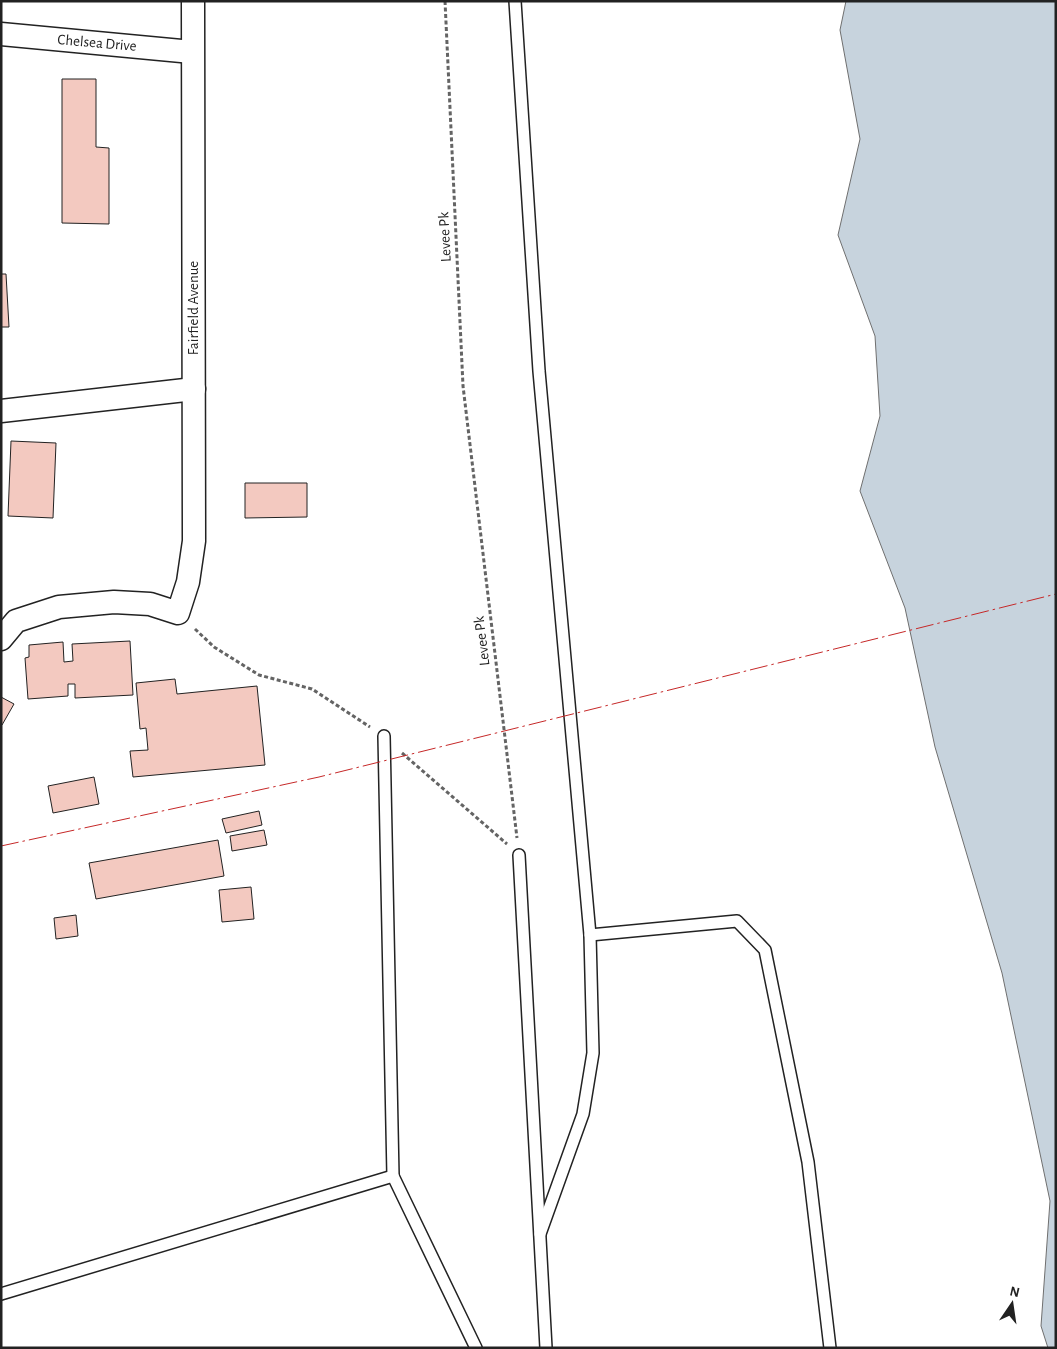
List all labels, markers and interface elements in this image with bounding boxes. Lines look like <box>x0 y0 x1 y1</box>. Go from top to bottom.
street label: Chelsea Drive <box>57 32 137 54</box>
street label: Levee Pk <box>436 211 454 262</box>
street label: Fairfield Avenue <box>186 261 201 355</box>
street label: Levee Pk <box>471 615 492 667</box>
north arrow <box>987 1279 1037 1329</box>
text: N <box>1008 1284 1021 1300</box>

